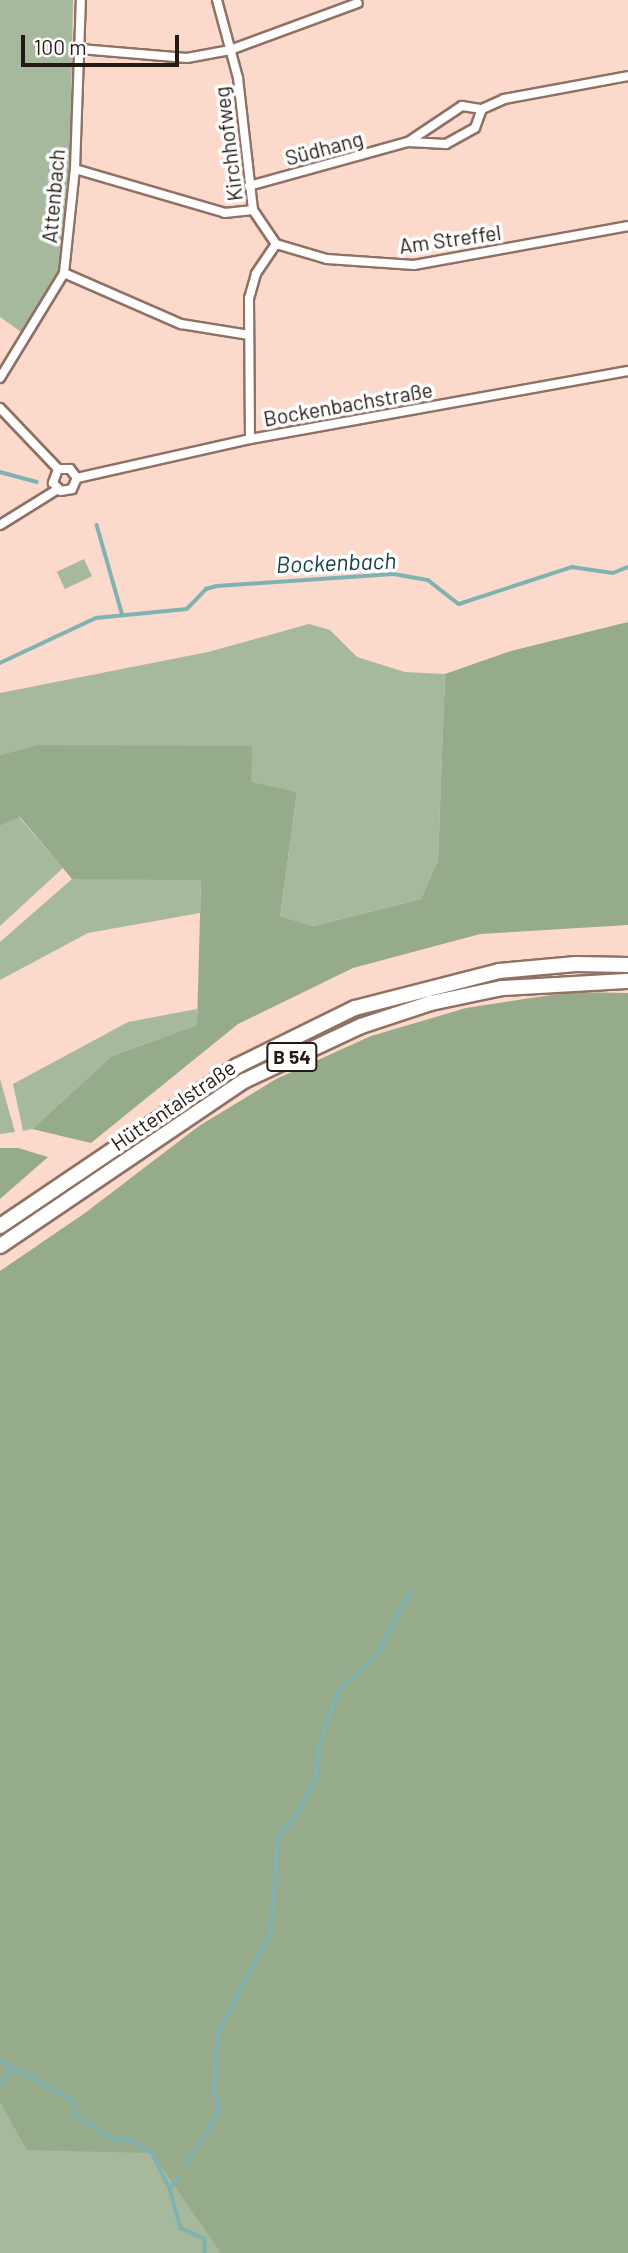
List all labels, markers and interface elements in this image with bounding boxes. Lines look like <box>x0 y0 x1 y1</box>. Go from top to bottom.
scale bar <box>24 21 182 65</box>
text: 100 m <box>34 34 87 59</box>
street label: Kirchhofweg <box>208 85 248 203</box>
street label: Südhang <box>282 126 366 170</box>
street label: Attenbach <box>36 148 70 244</box>
street label: Am Streffel <box>397 219 503 259</box>
street label: Bockenbachstraße <box>261 377 435 431</box>
water label: Bockenbach <box>275 546 397 578</box>
road number: B 54 <box>266 1042 318 1072</box>
street label: Hüttentalstraße <box>106 1054 240 1156</box>

